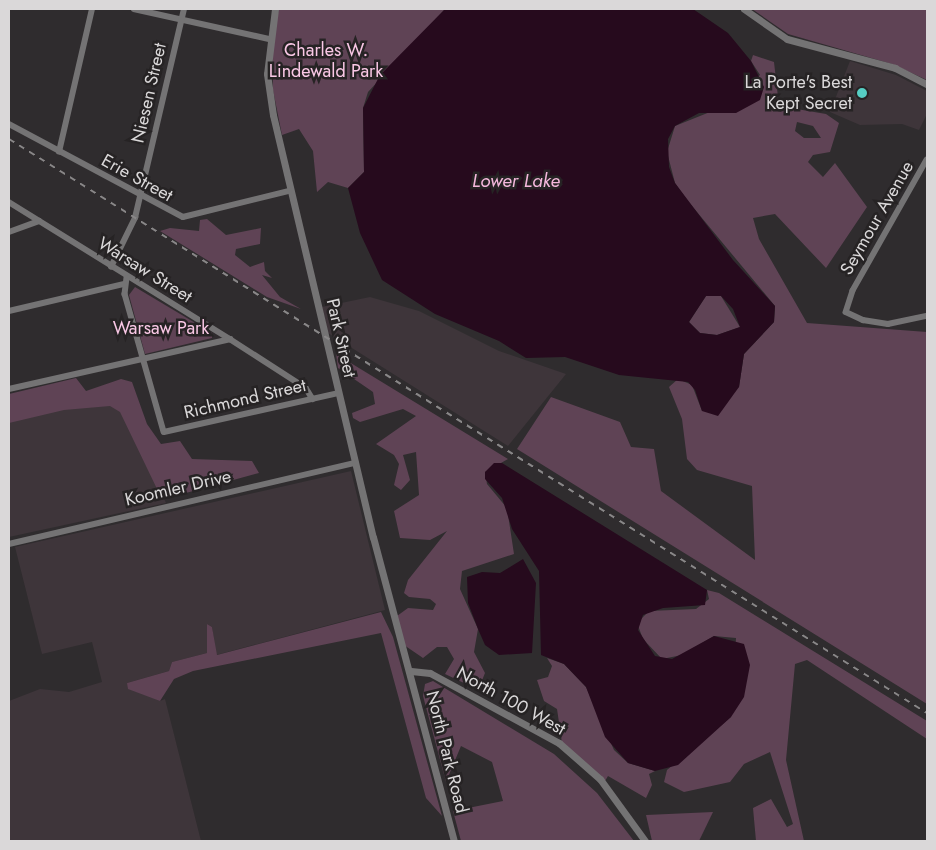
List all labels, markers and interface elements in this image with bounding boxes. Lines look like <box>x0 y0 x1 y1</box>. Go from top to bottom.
park label: Charles W. Lindewald Park <box>269 40 383 82</box>
street label: Niesen Street <box>127 41 171 145</box>
place label: La Porte's Best Kept Secret <box>745 72 852 115</box>
marker: La Porte's Best Kept Secret <box>856 87 868 99</box>
street label: Erie Street <box>97 150 177 206</box>
street label: Seymour Avenue <box>836 157 918 279</box>
water label: Lower Lake <box>472 170 560 192</box>
street label: Warsaw Street <box>94 232 196 308</box>
street label: Park Street <box>321 296 361 380</box>
park label: Warsaw Park <box>113 317 209 339</box>
street label: Richmond Street <box>182 374 308 424</box>
street label: Koomler Drive <box>123 465 233 511</box>
street label: North 100 West <box>453 662 569 740</box>
street label: North Park Road <box>421 689 473 815</box>

